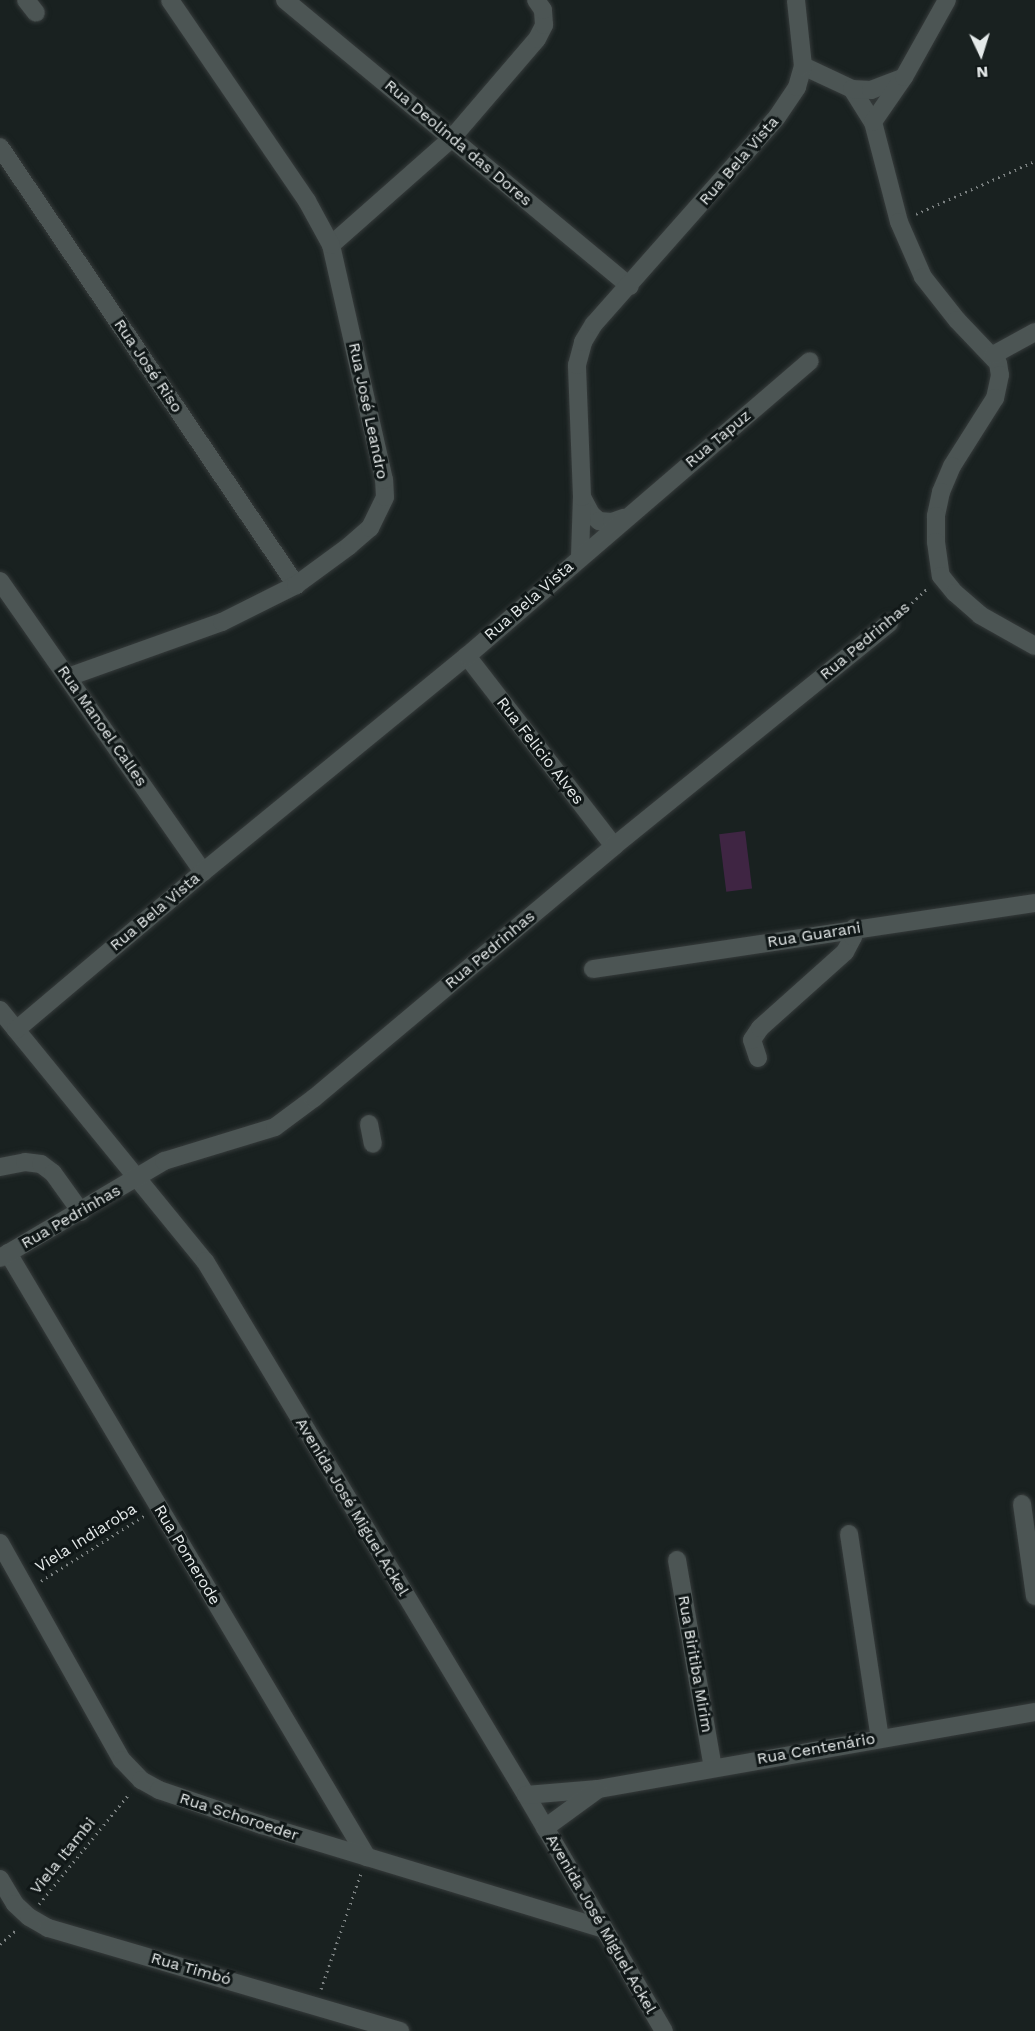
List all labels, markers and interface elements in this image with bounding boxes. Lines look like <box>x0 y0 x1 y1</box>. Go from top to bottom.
north arrow <box>951 24 1011 84</box>
text: N <box>976 63 989 82</box>
street label: Rua Deolinda das Dores <box>380 76 536 210</box>
street label: Rua Bela Vista <box>695 112 783 210</box>
street label: Rua José Riso <box>109 315 187 417</box>
street label: Rua José Leandro <box>344 341 392 481</box>
street label: Rua Tapuz <box>681 406 755 472</box>
street label: Rua Bela Vista <box>480 557 578 645</box>
street label: Rua Pedrinhas <box>816 598 914 684</box>
street label: Rua Manoel Calles <box>53 661 151 791</box>
street label: Rua Felicio Alves <box>492 693 588 809</box>
street label: Rua Bela Vista <box>106 868 204 956</box>
street label: Rua Pedrinhas <box>441 907 539 993</box>
street label: Rua Guarani <box>766 918 862 952</box>
street label: Rua Pedrinhas <box>18 1181 124 1253</box>
street label: Avenida José Miguel Ackel <box>291 1414 413 1600</box>
street label: Viela Indiaroba <box>32 1499 140 1577</box>
street label: Rua Pomerode <box>149 1501 225 1609</box>
street label: Rua Biritiba Mirim <box>673 1593 717 1735</box>
street label: Rua Centenário <box>755 1729 877 1769</box>
street label: Rua Schoroeder <box>177 1789 301 1845</box>
street label: Viela Itambi <box>26 1814 100 1898</box>
street label: Avenida José Miguel Ackel <box>541 1830 661 2018</box>
street label: Rua Timbó <box>148 1948 234 1990</box>

